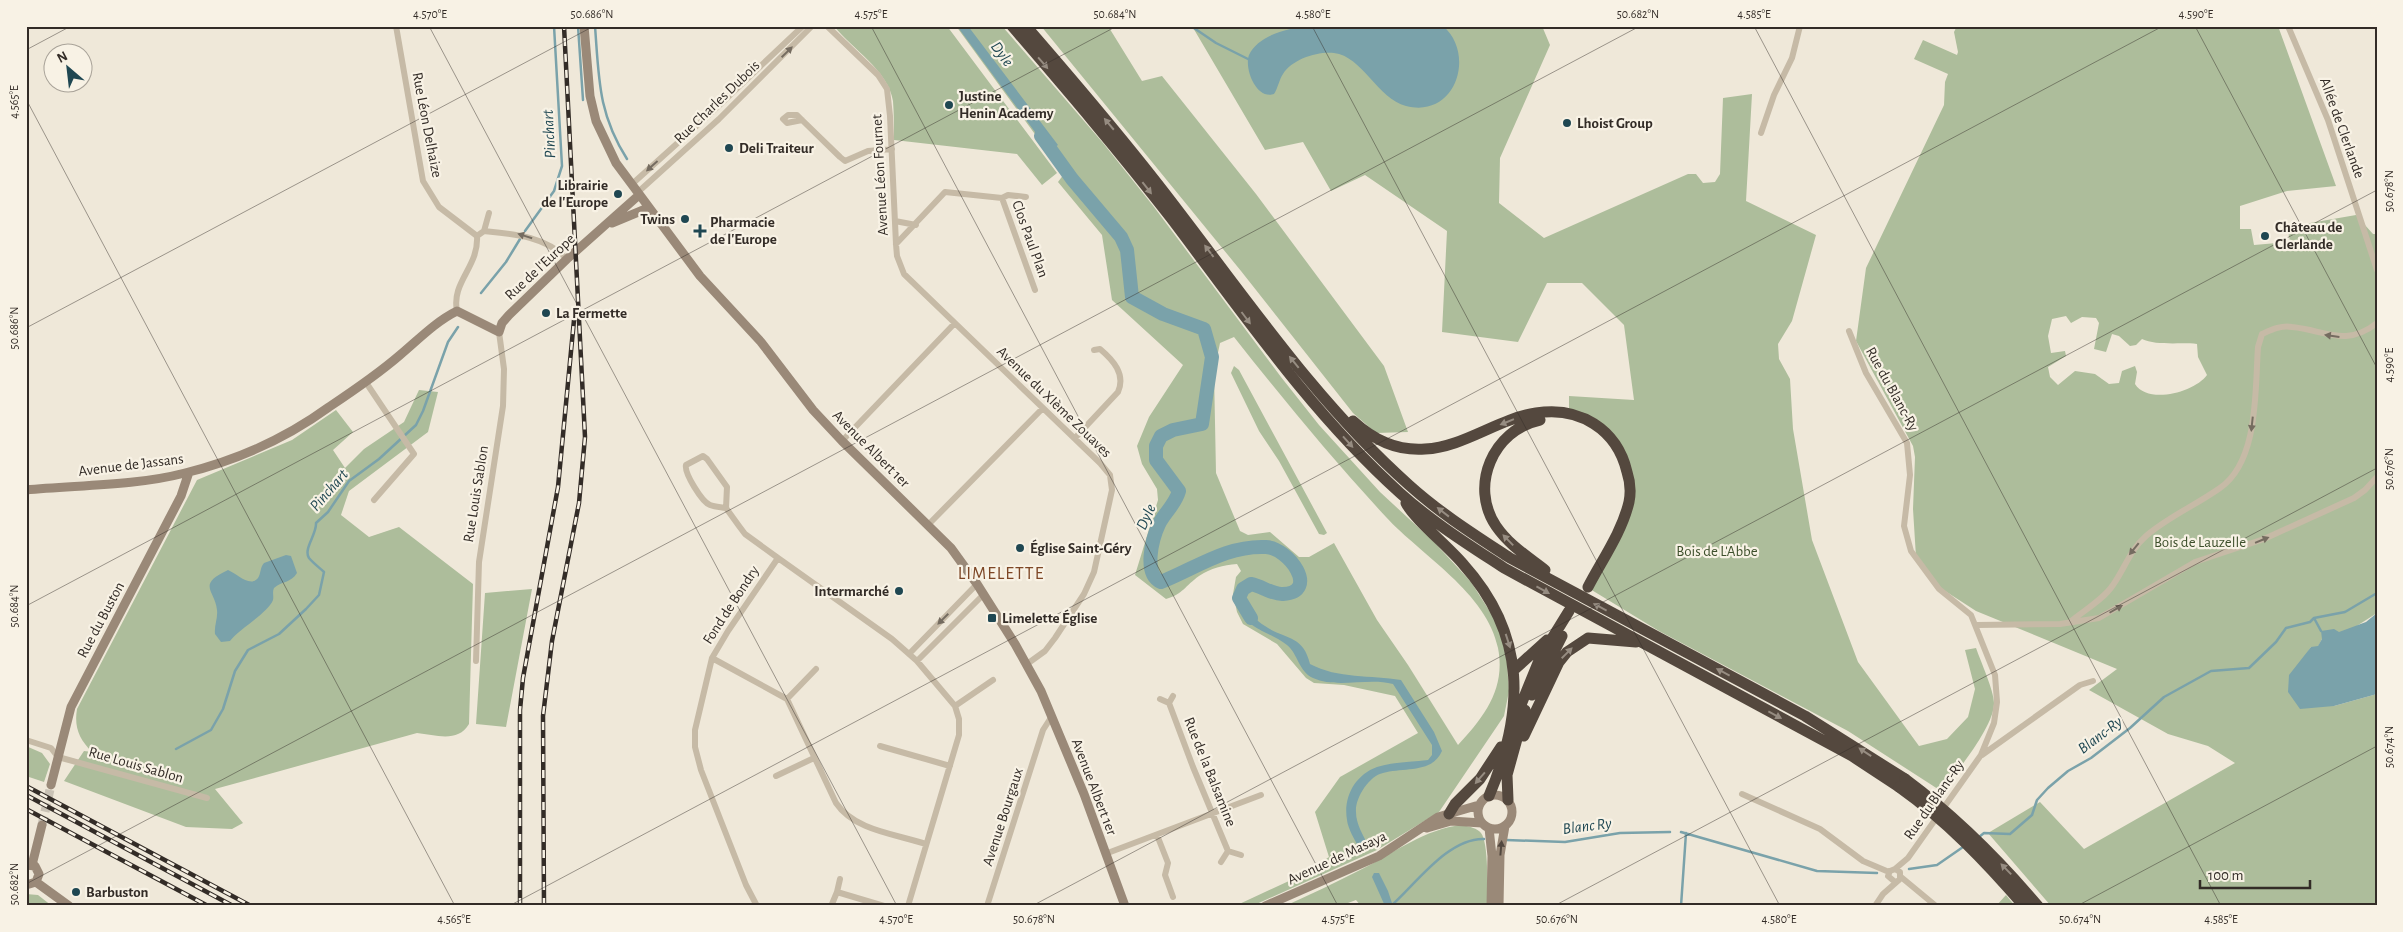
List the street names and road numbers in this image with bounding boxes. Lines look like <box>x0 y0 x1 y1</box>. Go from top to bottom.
street label: Rue Charles Dubois <box>671 58 763 146</box>
street label: Rue Léon Delhaize <box>409 71 445 179</box>
street label: Allée de Clerlande <box>2317 76 2367 180</box>
street label: Avenue Léon Fournet <box>869 114 891 236</box>
street label: Clos Paul Plan <box>1009 198 1051 280</box>
street label: Rue de l'Europe <box>502 231 578 303</box>
street label: Avenue du XIème Zouaves <box>994 343 1114 461</box>
street label: Rue du Blanc-Ry <box>1863 345 1921 434</box>
street label: Avenue Albert 1er <box>830 408 913 491</box>
street label: Rue Louis Sablon <box>461 445 491 543</box>
street label: Avenue de Jassans <box>78 451 184 479</box>
street label: Fond de Bondry <box>700 563 762 647</box>
street label: Rue du Buston <box>75 580 127 660</box>
street label: Rue de la Balsamine <box>1181 715 1239 829</box>
street label: Avenue Albert 1er <box>1069 737 1119 838</box>
street label: Rue Louis Sablon <box>87 744 185 786</box>
street label: Rue du Blanc-Ry <box>1901 757 1967 843</box>
street label: Avenue Bourgaux <box>980 766 1026 868</box>
street label: Avenue de Masaya <box>1285 828 1389 887</box>

